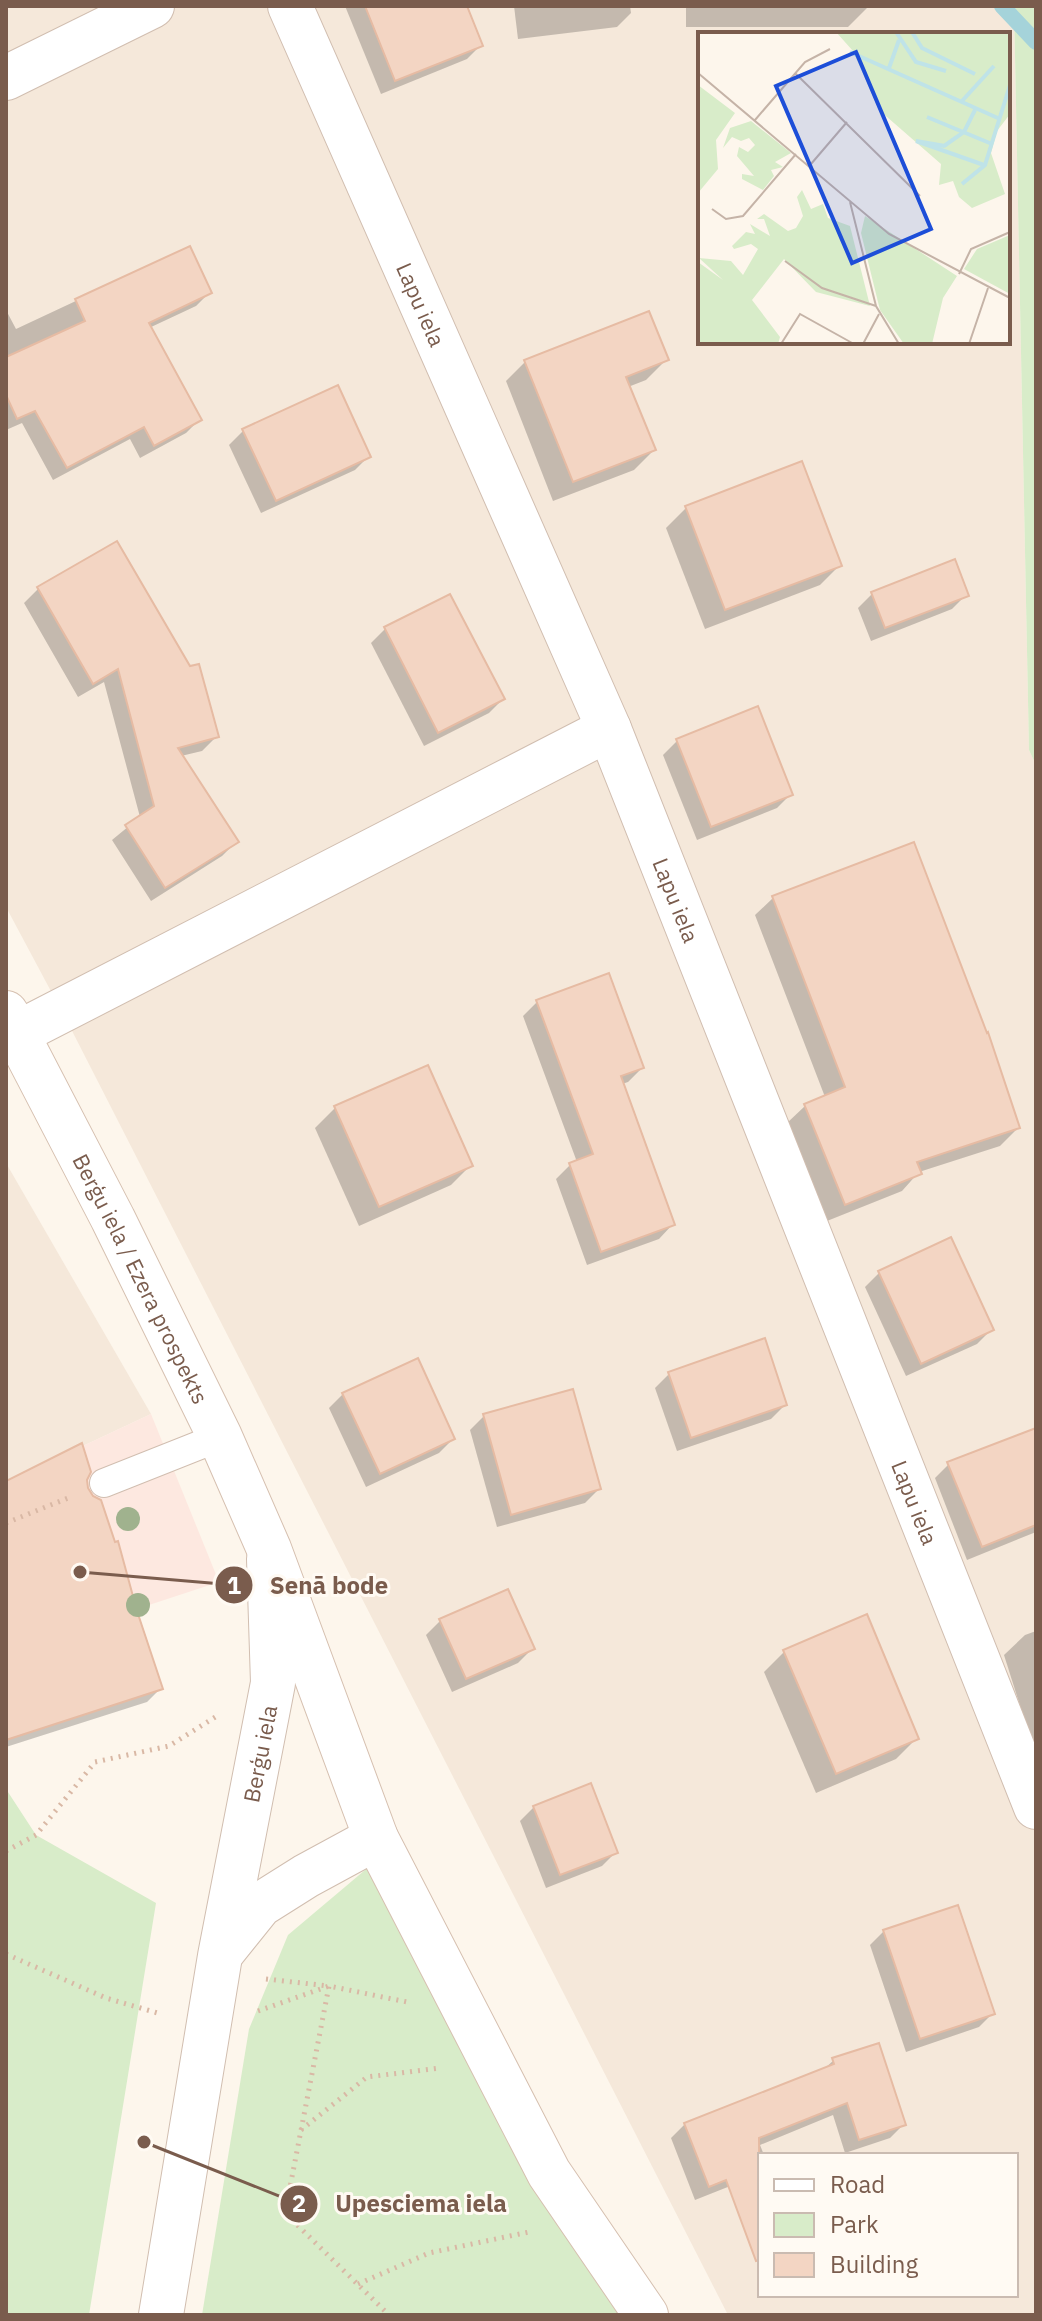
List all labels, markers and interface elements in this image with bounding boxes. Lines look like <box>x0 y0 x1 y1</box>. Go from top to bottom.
inset map <box>698 32 1010 344</box>
street label: Lapu iela <box>390 258 453 351</box>
street label: Lapu iela <box>647 853 707 947</box>
street label: Berģu iela / Ezera prospekts <box>67 1148 216 1408</box>
street label: Lapu iela <box>886 1456 945 1549</box>
callout: Senā bode <box>214 1561 404 1609</box>
text: 1 <box>227 1569 241 1601</box>
text: Senā bode <box>270 1569 388 1601</box>
street label: Berģu iela <box>236 1702 283 1805</box>
legend <box>758 2153 1018 2297</box>
text: Road <box>830 2168 885 2200</box>
callout: Upesciema iela <box>279 2180 523 2228</box>
text: 2 <box>292 2187 306 2219</box>
text: Upesciema iela <box>335 2187 507 2219</box>
text: Park <box>830 2208 879 2240</box>
text: Building <box>830 2248 918 2280</box>

